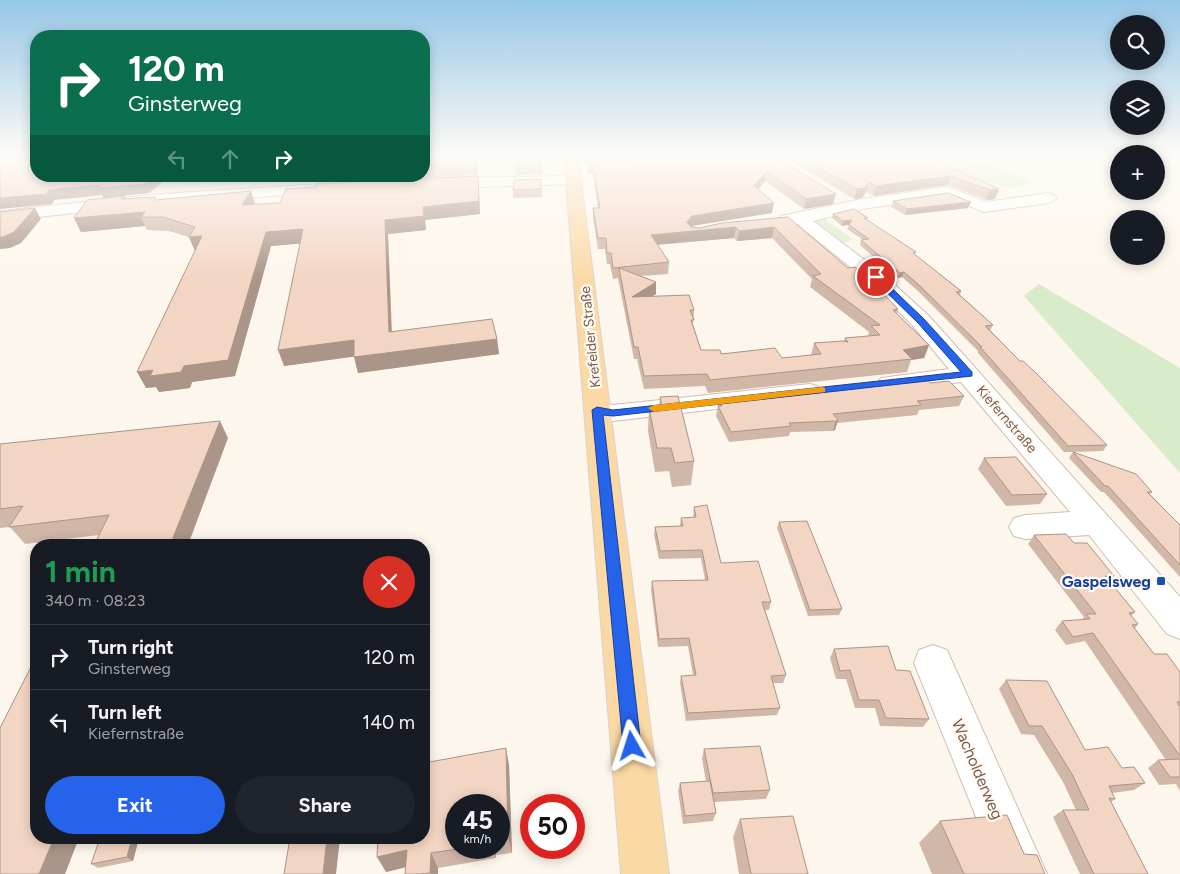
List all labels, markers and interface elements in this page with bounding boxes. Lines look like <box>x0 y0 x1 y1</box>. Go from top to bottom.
map controls <box>1110 15 1165 265</box>
button: search <box>1110 15 1165 70</box>
text: 120 m <box>128 48 225 90</box>
icon: right <box>45 50 110 115</box>
button: layers <box>1110 80 1165 135</box>
text: Ginsterweg <box>128 90 242 117</box>
icon: left <box>163 145 191 173</box>
icon: ahead <box>216 145 244 173</box>
icon: right <box>269 145 297 173</box>
button: + <box>1110 145 1165 200</box>
button: − <box>1110 210 1165 265</box>
pin <box>855 256 897 298</box>
icon: arrive <box>862 263 890 291</box>
street label: Krefelder Straße <box>577 285 604 389</box>
street label: Kiefernstraße <box>973 382 1041 457</box>
text: 1 min <box>45 553 116 590</box>
button: close <box>363 556 415 608</box>
place label: Gaspelsweg <box>1062 572 1151 591</box>
marker: Gaspelsweg <box>1155 575 1167 587</box>
text: 340 m · 08:23 <box>45 591 145 610</box>
text: Turn right <box>88 636 174 659</box>
icon: right <box>45 643 73 671</box>
text: 120 m <box>363 646 415 669</box>
text: Ginsterweg <box>88 659 171 678</box>
text: Turn left <box>88 701 162 724</box>
icon: left <box>45 708 73 736</box>
text: 140 m <box>362 711 415 734</box>
street label: Wacholderweg <box>948 716 1007 822</box>
position arrow <box>605 719 657 771</box>
text: Kiefernstraße <box>88 724 184 743</box>
button: Exit <box>45 776 225 834</box>
button: Share <box>235 776 415 834</box>
speed limit sign: 50 <box>520 794 585 859</box>
text: 45 <box>462 805 493 835</box>
text: km/h <box>464 832 491 846</box>

